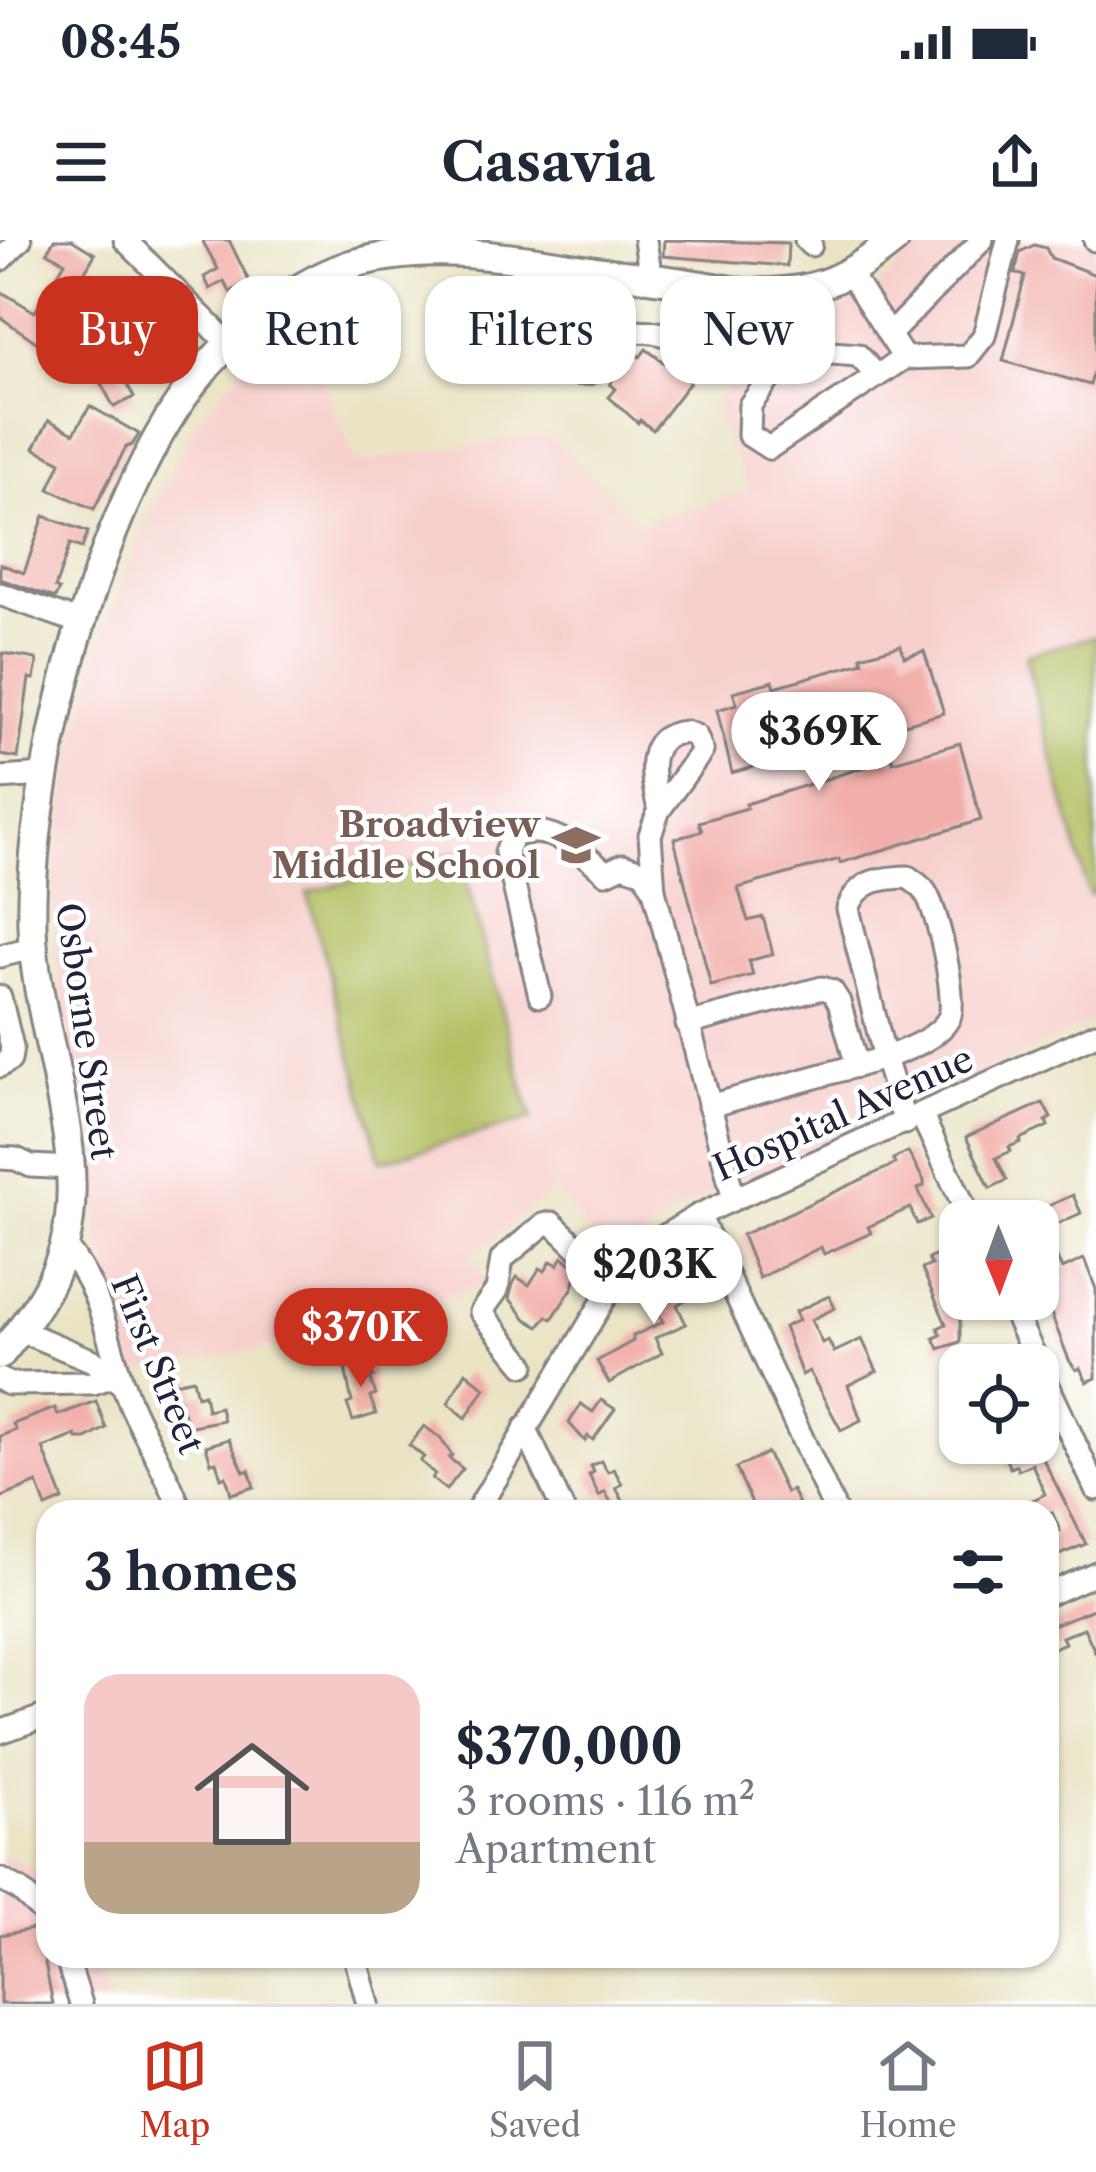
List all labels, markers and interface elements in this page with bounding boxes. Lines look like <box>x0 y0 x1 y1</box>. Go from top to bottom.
text: 08:45 <box>60 14 181 70</box>
icon: menu <box>48 129 114 195</box>
text: Casavia <box>441 129 655 195</box>
icon: share <box>982 129 1048 195</box>
chip: Buy <box>36 276 198 384</box>
chip: Rent <box>222 276 401 384</box>
chip: Filters <box>425 276 636 384</box>
chip: New <box>660 276 835 384</box>
pin: $369K <box>735 692 903 794</box>
text: $369K <box>758 707 880 755</box>
place label: Broadview Middle School <box>272 802 542 887</box>
school or university icon: Broadview Middle School <box>551 820 601 870</box>
street label: Osborne Street <box>47 900 127 1163</box>
street label: Hospital Avenue <box>706 1036 980 1190</box>
north arrow <box>939 1200 1059 1320</box>
map controls <box>939 1200 1059 1464</box>
pin: $203K <box>570 1225 738 1327</box>
text: $203K <box>593 1240 715 1288</box>
street label: First Street <box>102 1268 214 1460</box>
pin: $370K <box>277 1288 445 1390</box>
text: $370K <box>301 1303 421 1351</box>
button: locate <box>939 1344 1059 1464</box>
icon: filters <box>945 1539 1011 1605</box>
text: 3 homes <box>84 1541 298 1603</box>
text: $370,000 <box>456 1715 683 1777</box>
icon: home <box>180 1722 324 1866</box>
text: 3 rooms · 116 m² <box>456 1777 755 1825</box>
text: Apartment <box>456 1825 656 1873</box>
tab: Map <box>139 2033 210 2146</box>
tab: Saved <box>489 2033 581 2146</box>
tab: Home <box>860 2033 957 2146</box>

